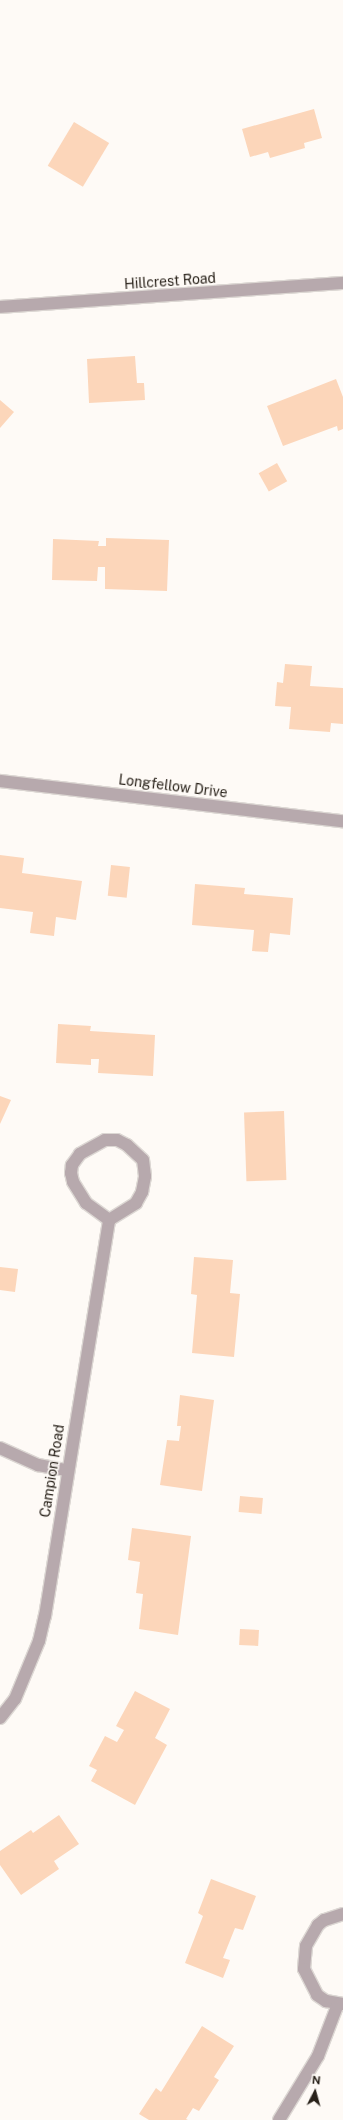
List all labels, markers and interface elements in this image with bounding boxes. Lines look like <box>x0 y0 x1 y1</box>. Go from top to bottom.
street label: Hillcrest Road <box>124 269 216 293</box>
street label: Longfellow Drive <box>118 771 228 801</box>
street label: Campion Road <box>36 1423 68 1519</box>
north arrow <box>295 2072 335 2112</box>
text: N <box>311 2074 321 2086</box>

